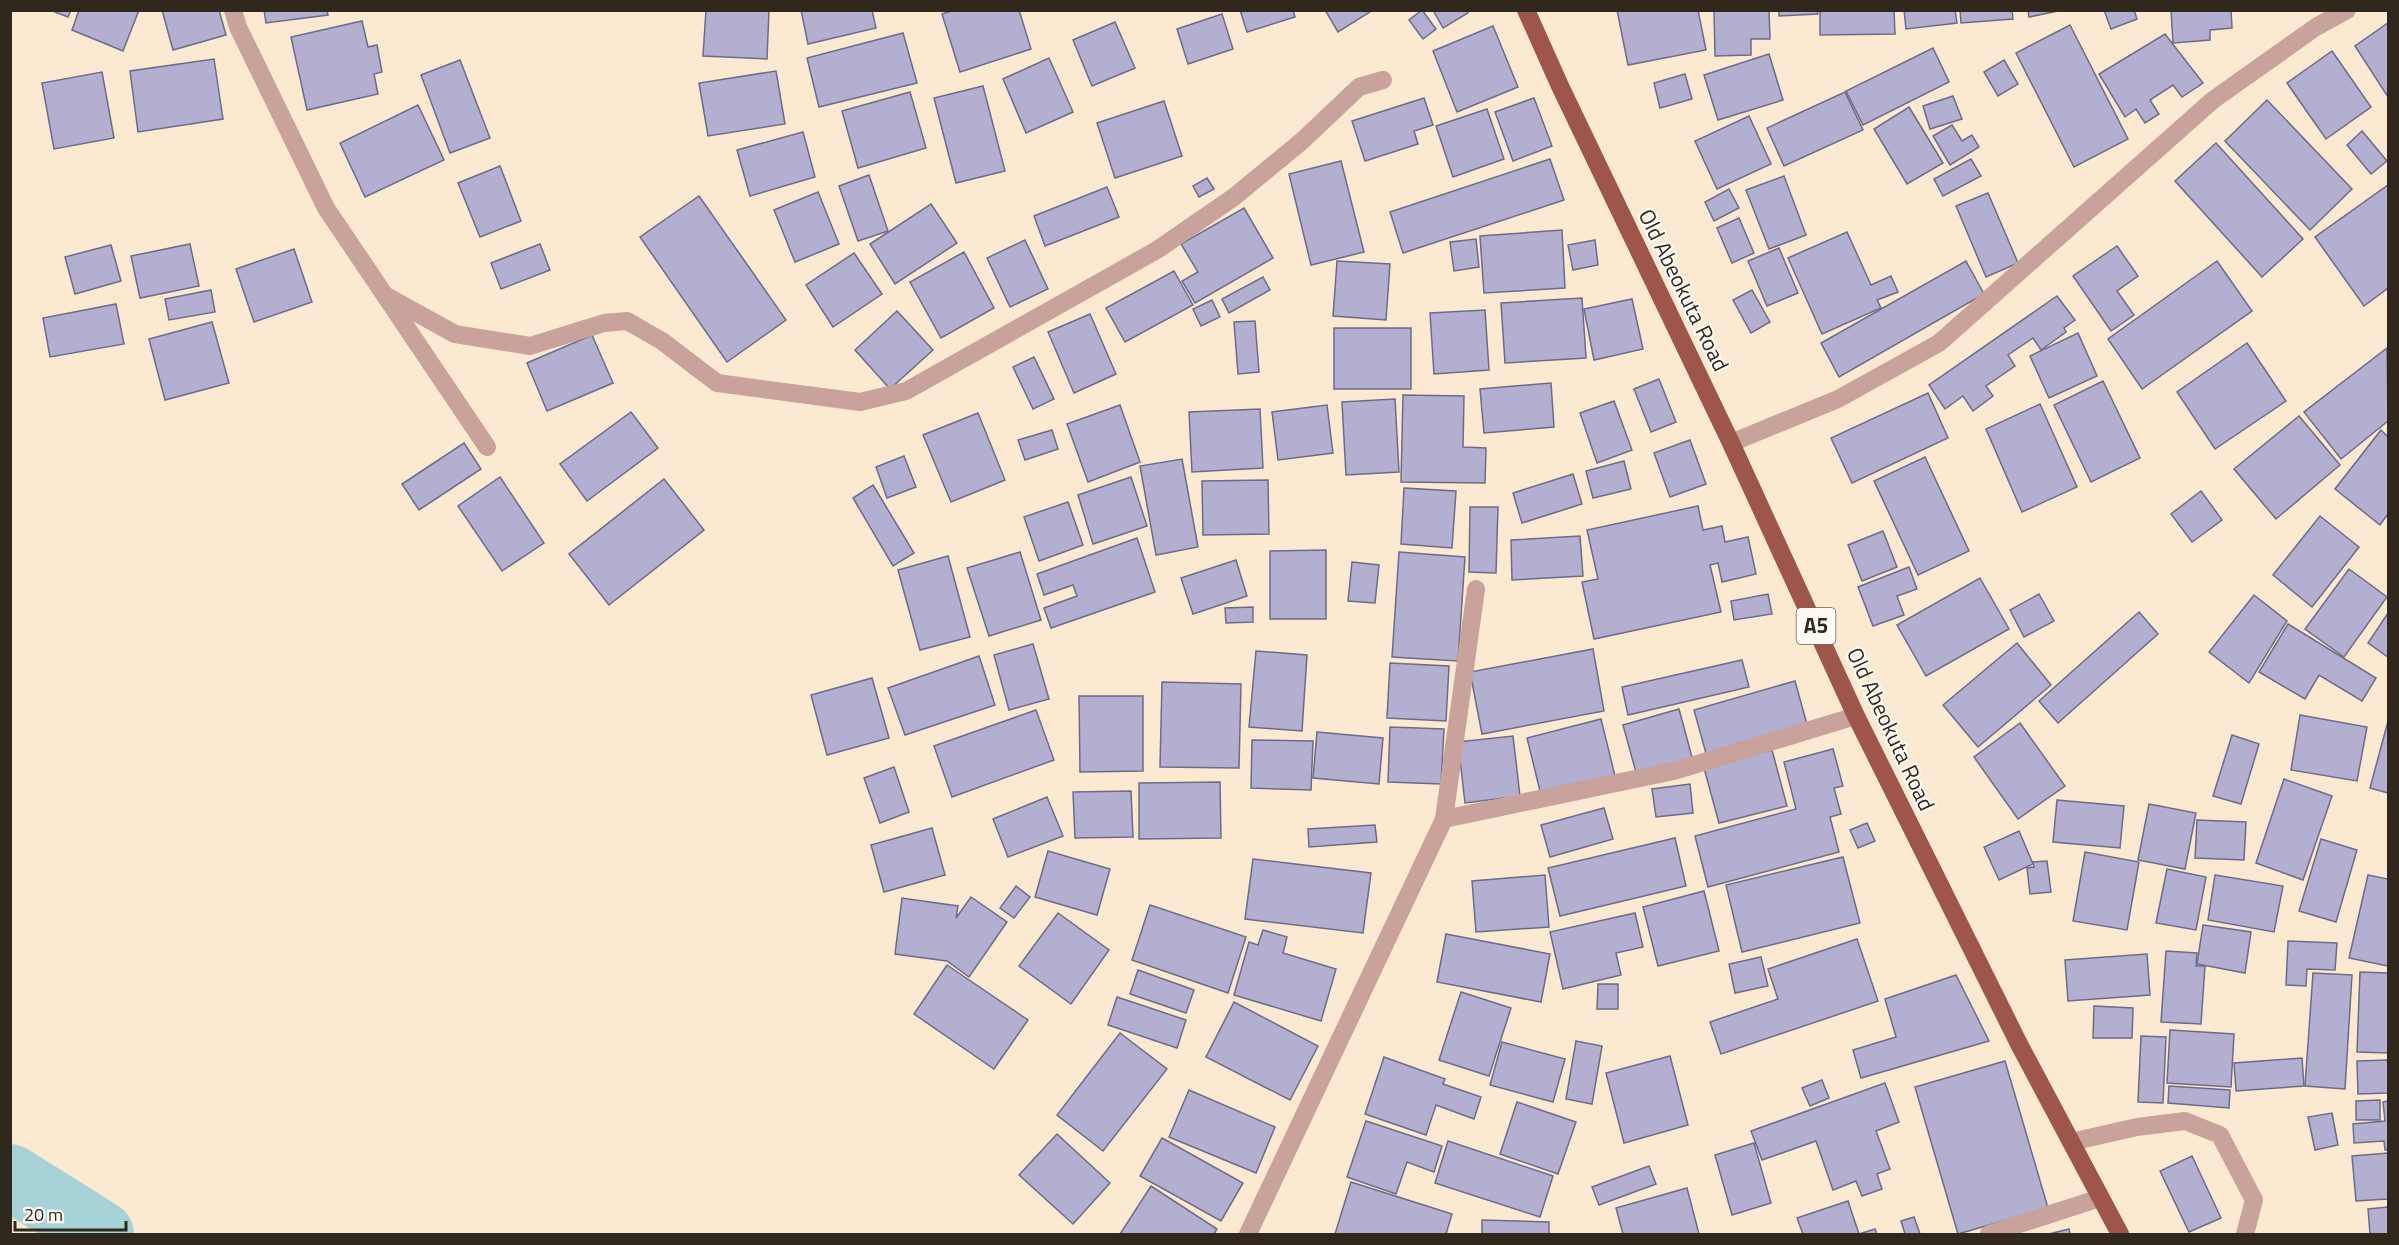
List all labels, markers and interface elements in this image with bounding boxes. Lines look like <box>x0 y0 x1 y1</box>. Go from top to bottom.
street label: Old Abeokuta Road <box>1630 203 1738 377</box>
road number: A5 <box>1796 608 1836 644</box>
street label: Old Abeokuta Road <box>1838 642 1944 816</box>
scale bar <box>15 1194 126 1232</box>
text: 20 m <box>24 1201 63 1228</box>

